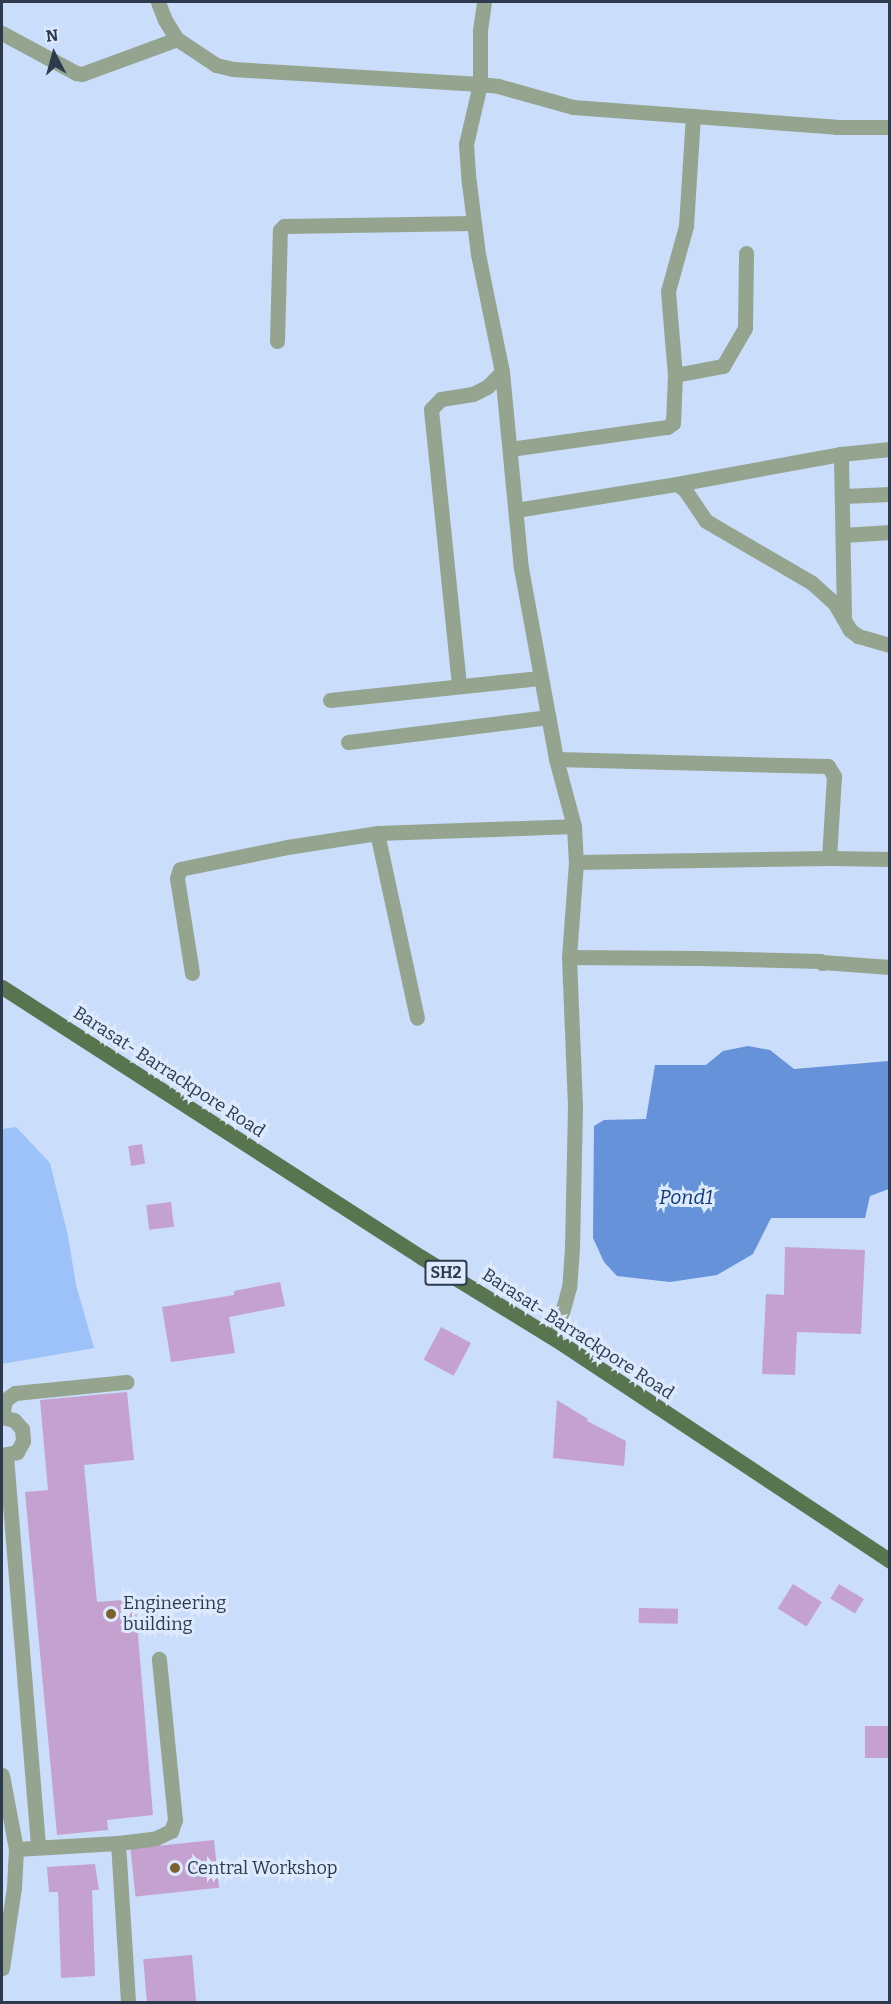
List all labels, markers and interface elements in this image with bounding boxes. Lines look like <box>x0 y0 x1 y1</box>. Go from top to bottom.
north arrow <box>24 24 84 84</box>
text: N <box>45 26 59 46</box>
street label: Barasat- Barrackpore Road <box>69 1002 269 1142</box>
water label: Pond1 <box>659 1185 713 1209</box>
road number: SH2 <box>424 1260 468 1286</box>
street label: Barasat- Barrackpore Road <box>478 1264 678 1404</box>
place label: Engineering building <box>123 1593 226 1636</box>
marker: Engineering building <box>104 1607 118 1621</box>
place label: Central Workshop <box>187 1857 338 1879</box>
marker: Central Workshop <box>168 1861 182 1875</box>

